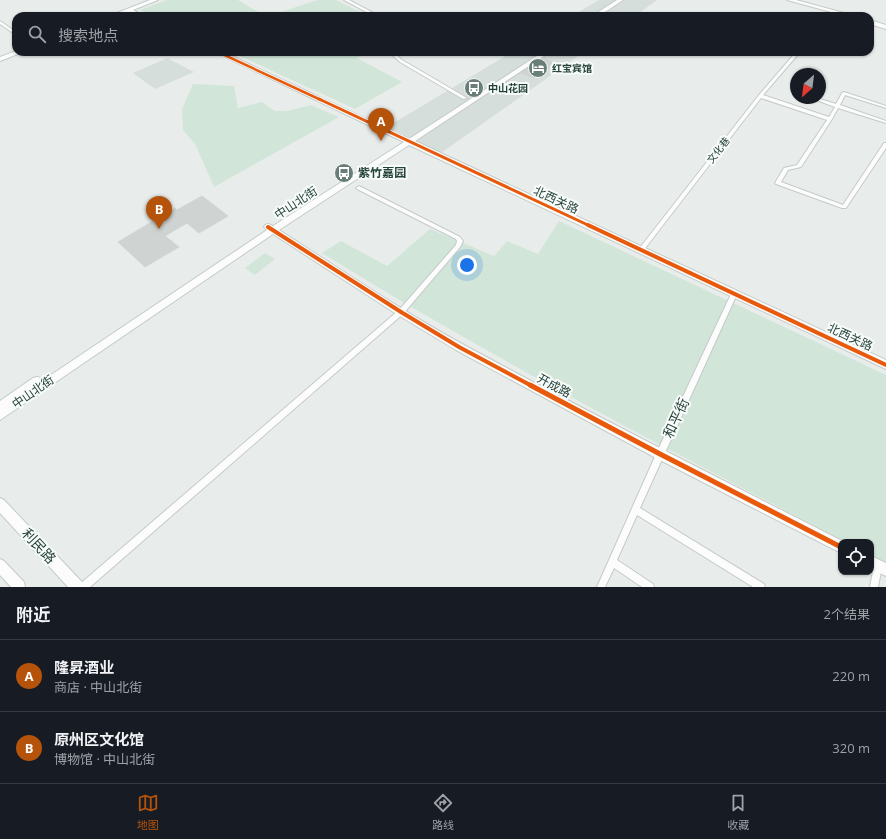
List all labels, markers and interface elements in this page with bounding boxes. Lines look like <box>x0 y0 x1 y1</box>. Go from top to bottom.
search box <box>12 12 874 56</box>
icon: search <box>26 23 48 45</box>
text: 搜索地点 <box>58 25 118 45</box>
hotel icon: 红宝宾馆 <box>527 57 549 79</box>
place label: 红宝宾馆 <box>552 61 592 75</box>
north arrow <box>790 68 826 104</box>
bus stop icon: 中山花园 <box>463 77 485 99</box>
place label: 中山花园 <box>488 81 528 95</box>
pin: A <box>368 108 394 141</box>
street label: 文化巷 <box>703 134 733 166</box>
bus stop icon: 紫竹嘉园 <box>333 162 355 184</box>
place label: 紫竹嘉园 <box>358 164 406 181</box>
street label: 中山北街 <box>271 182 320 223</box>
street label: 北西关路 <box>531 182 582 217</box>
pin: B <box>146 196 172 229</box>
your location <box>457 255 477 275</box>
street label: 北西关路 <box>825 319 876 354</box>
street label: 开成路 <box>534 370 574 402</box>
street label: 中山北街 <box>8 371 57 412</box>
street label: 和平街 <box>658 395 693 441</box>
street label: 利民路 <box>18 524 61 567</box>
map controls <box>838 539 874 575</box>
button: locate <box>838 539 874 575</box>
text: 附近 <box>16 603 50 626</box>
text: 2个结果 <box>824 605 870 623</box>
text: 隆昇酒业 <box>54 657 114 677</box>
text: A <box>25 667 33 685</box>
text: 220 m <box>832 667 870 685</box>
text: 商店 · 中山北街 <box>54 678 142 696</box>
text: 原州区文化馆 <box>54 729 144 749</box>
text: B <box>25 739 33 757</box>
text: 320 m <box>832 739 870 757</box>
text: 博物馆 · 中山北街 <box>54 750 155 768</box>
tab: 地图 <box>137 792 159 832</box>
tab: 路线 <box>432 792 454 832</box>
tab: 收藏 <box>727 792 749 832</box>

